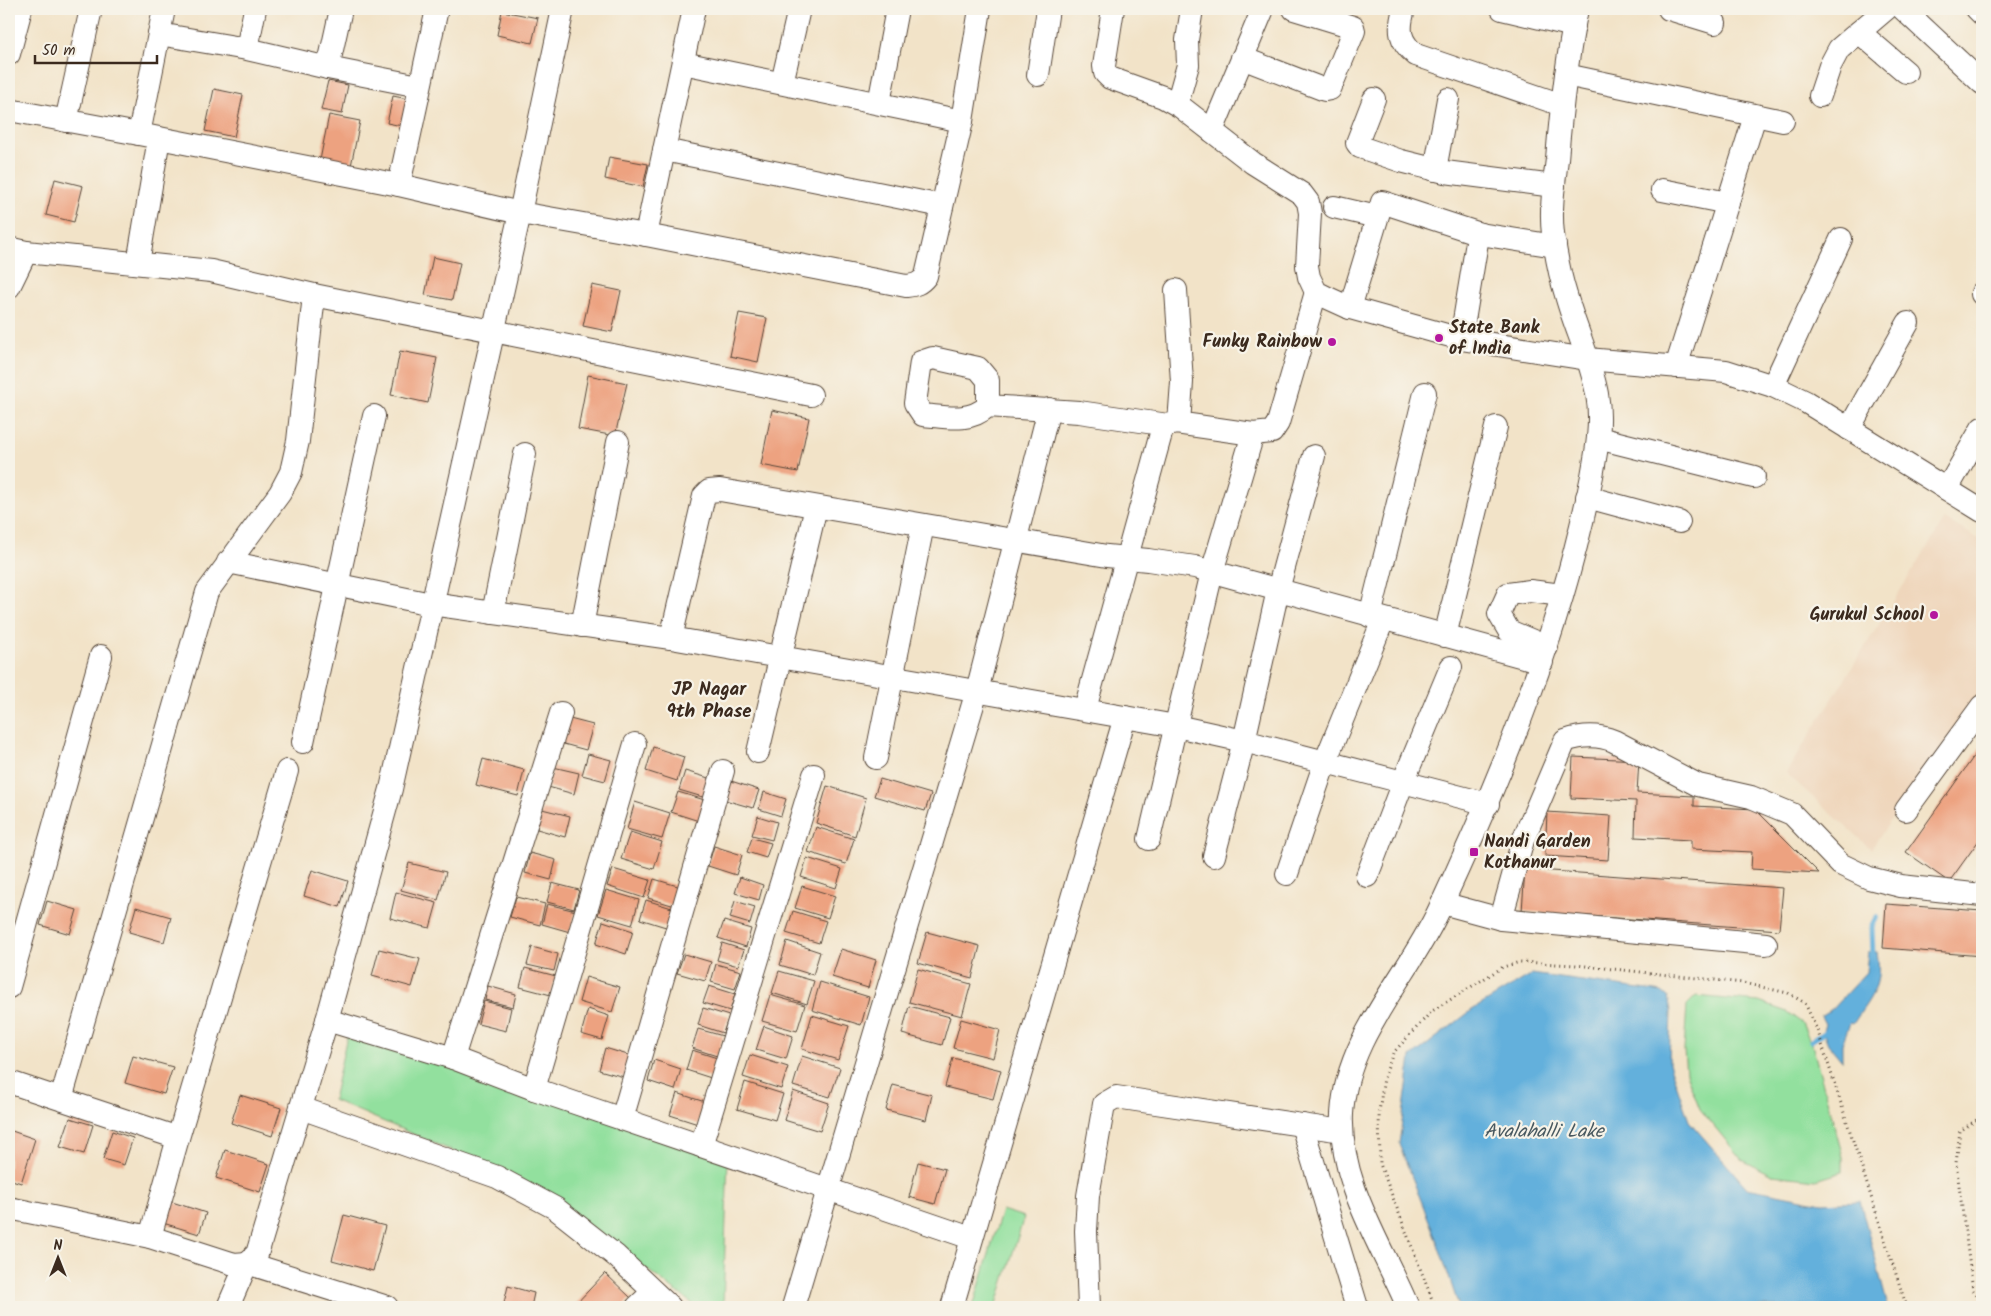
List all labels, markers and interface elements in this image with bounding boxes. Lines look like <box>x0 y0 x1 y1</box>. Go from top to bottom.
scale bar <box>35 32 158 64</box>
text: 50 m <box>42 39 76 63</box>
place label: State Bank of India <box>1449 314 1540 364</box>
place label: Funky Rainbow <box>1203 328 1322 357</box>
marker: State Bank of India <box>1433 332 1445 344</box>
marker: Funky Rainbow <box>1326 336 1338 348</box>
place label: Gurukul School <box>1810 601 1924 630</box>
marker: Gurukul School <box>1928 609 1940 621</box>
district label: JP Nagar 9th Phase <box>666 675 752 727</box>
place label: Nandi Garden Kothanur <box>1484 828 1591 878</box>
marker: Nandi Garden Kothanur <box>1468 846 1480 858</box>
water label: Avalahalli Lake <box>1484 1117 1606 1147</box>
north arrow <box>32 1234 82 1284</box>
text: N <box>54 1235 63 1257</box>

